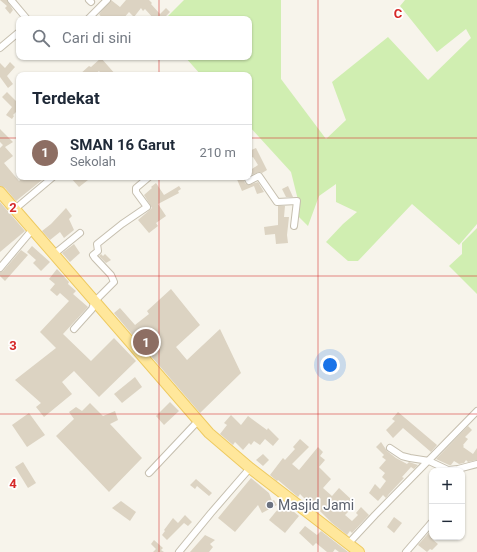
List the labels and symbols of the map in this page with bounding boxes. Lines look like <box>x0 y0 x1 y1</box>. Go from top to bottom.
text: C <box>394 6 403 21</box>
text: 2 <box>9 200 17 215</box>
pin: 1 <box>133 327 159 357</box>
text: 3 <box>9 338 17 353</box>
your location <box>320 355 340 375</box>
text: 4 <box>9 476 17 491</box>
place label: Masjid Jami <box>278 497 354 513</box>
marker: Masjid Jami <box>265 500 275 510</box>

